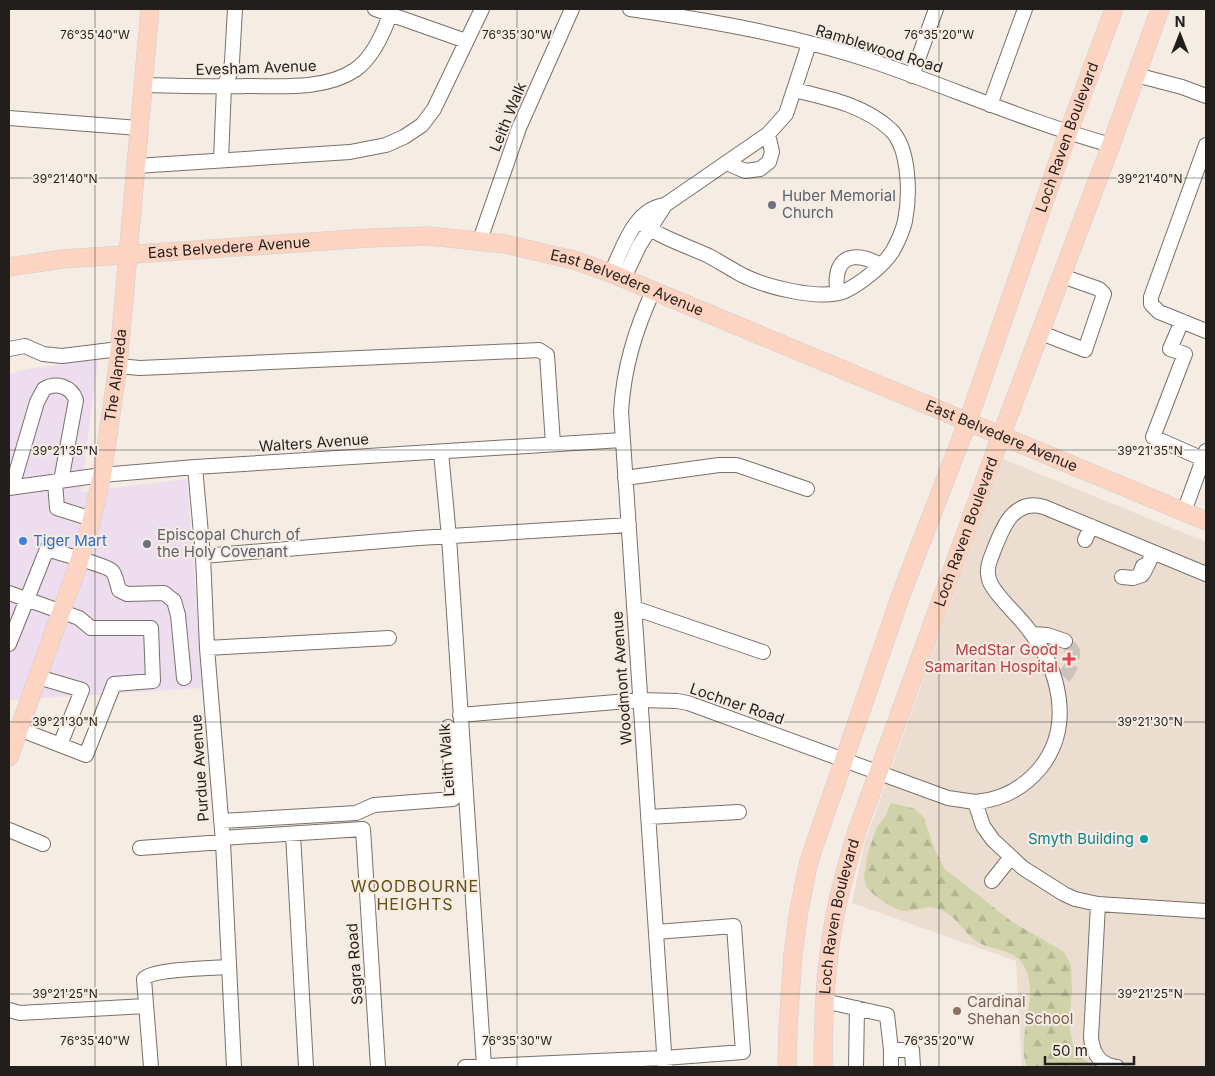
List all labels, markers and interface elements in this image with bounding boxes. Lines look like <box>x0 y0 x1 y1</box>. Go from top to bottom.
north arrow <box>1155 10 1205 60</box>
text: N <box>1175 13 1185 30</box>
street label: Ramblewood Road <box>813 20 945 77</box>
text: 76°35'40"W <box>60 27 130 42</box>
text: 76°35'30"W <box>482 27 552 42</box>
text: 76°35'20"W <box>904 27 974 42</box>
street label: Evesham Avenue <box>195 56 317 79</box>
street label: Loch Raven Boulevard <box>1031 60 1102 215</box>
street label: Leith Walk <box>485 79 530 154</box>
text: 39°21'40"N <box>32 171 98 186</box>
text: 39°21'40"N <box>1117 171 1183 186</box>
place label: Huber Memorial Church <box>782 186 896 222</box>
marker: Huber Memorial Church <box>766 199 778 211</box>
street label: East Belvedere Avenue <box>147 232 311 262</box>
street label: East Belvedere Avenue <box>549 245 707 320</box>
street label: The Alameda <box>100 328 130 423</box>
street label: East Belvedere Avenue <box>923 395 1081 475</box>
street label: Walters Avenue <box>258 429 370 456</box>
text: 39°21'35"N <box>32 443 98 458</box>
text: 39°21'35"N <box>1117 443 1183 458</box>
street label: Loch Raven Boulevard <box>930 454 1002 609</box>
place label: Episcopal Church of the Holy Covenant <box>157 525 301 561</box>
place label: Tiger Mart <box>33 531 107 550</box>
marker: Tiger Mart <box>17 535 29 547</box>
marker: Episcopal Church of the Holy Covenant <box>141 538 153 550</box>
street label: Woodmont Avenue <box>607 611 636 746</box>
place label: MedStar Good Samaritan Hospital <box>924 640 1058 676</box>
marker: MedStar Good Samaritan Hospital <box>1062 652 1076 666</box>
street label: Lochner Road <box>687 678 787 729</box>
text: 39°21'30"N <box>32 714 98 729</box>
street label: Purdue Avenue <box>186 714 213 822</box>
text: 39°21'30"N <box>1117 714 1183 729</box>
street label: Leith Walk <box>434 722 459 797</box>
place label: Smyth Building <box>1028 829 1134 848</box>
marker: Smyth Building <box>1138 833 1150 845</box>
street label: Loch Raven Boulevard <box>815 836 863 995</box>
district label: WOODBOURNE HEIGHTS <box>351 876 479 914</box>
street label: Sagra Road <box>342 923 367 1005</box>
text: 39°21'25"N <box>32 986 98 1001</box>
text: 39°21'25"N <box>1117 986 1183 1001</box>
place label: Cardinal Shehan School <box>967 992 1073 1028</box>
marker: Cardinal Shehan School <box>951 1005 963 1017</box>
text: 76°35'40"W <box>60 1033 130 1048</box>
text: 76°35'30"W <box>482 1033 552 1048</box>
text: 76°35'20"W <box>904 1033 974 1048</box>
scale bar <box>1045 1034 1134 1066</box>
text: 50 m <box>1052 1041 1088 1060</box>

